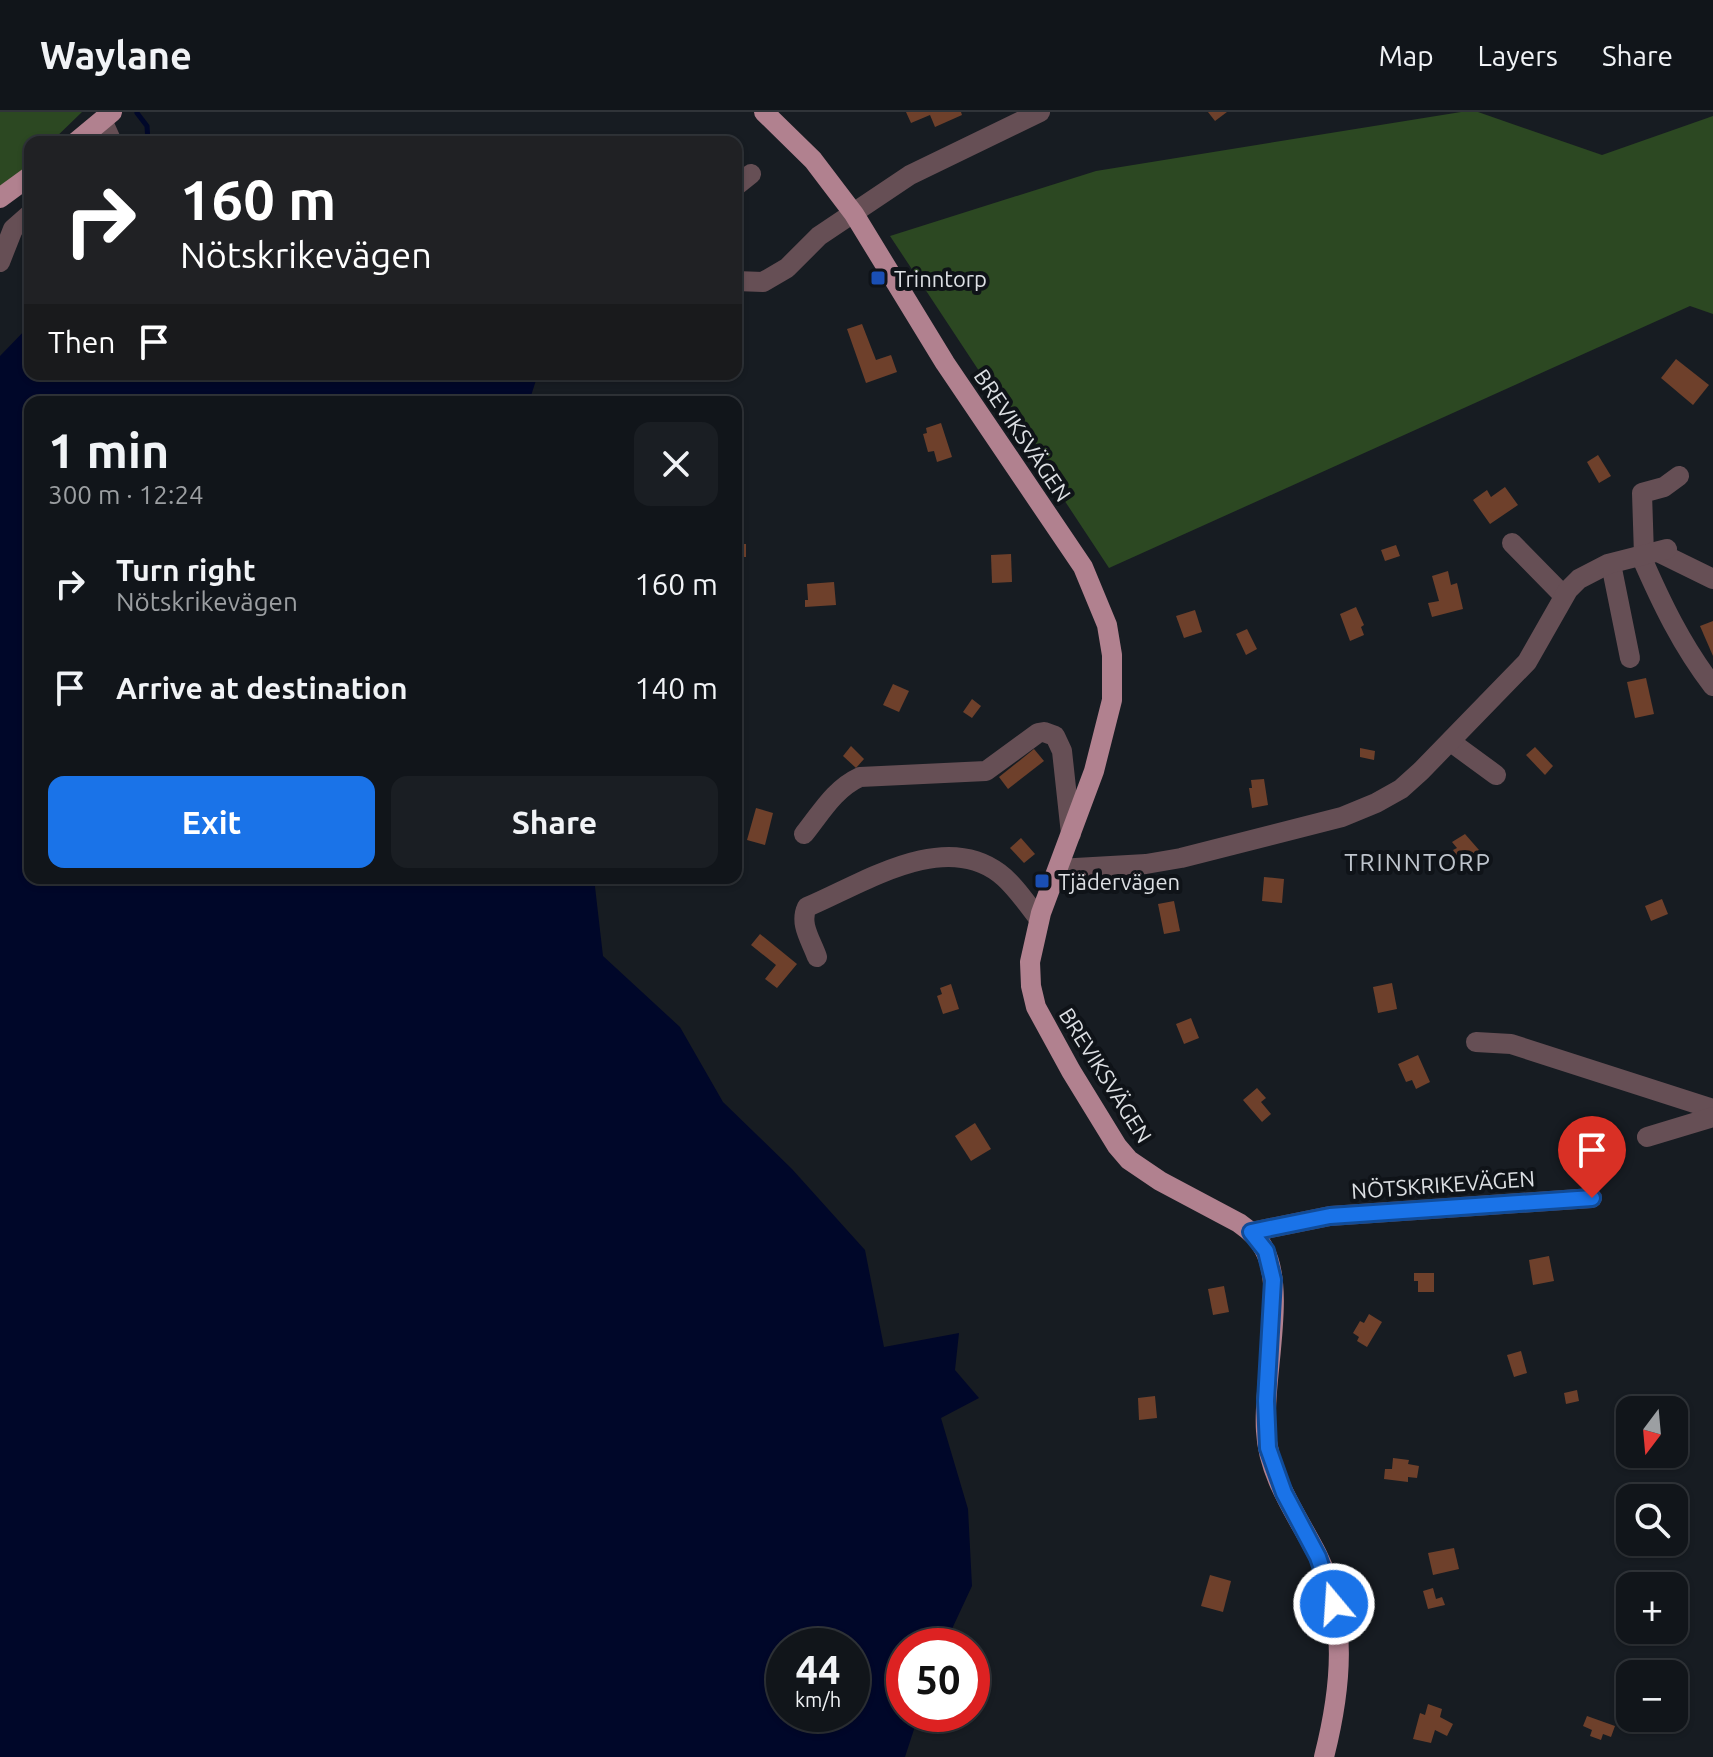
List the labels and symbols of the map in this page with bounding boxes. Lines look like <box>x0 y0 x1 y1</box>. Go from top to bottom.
place label: Trinntorp <box>894 266 987 291</box>
marker: Trinntorp <box>869 269 887 287</box>
street label: BREVIKSVÄGEN <box>970 364 1076 506</box>
district label: TRINNTORP <box>1344 849 1492 876</box>
place label: Tjädervägen <box>1058 869 1180 894</box>
marker: Tjädervägen <box>1033 872 1051 890</box>
street label: BREVIKSVÄGEN <box>1055 1003 1157 1147</box>
pin <box>1558 1116 1626 1198</box>
street label: NÖTSKRIKEVÄGEN <box>1350 1165 1536 1203</box>
north arrow <box>1616 1396 1688 1468</box>
position arrow <box>1292 1562 1376 1646</box>
speed limit sign: 50 <box>886 1628 990 1732</box>

